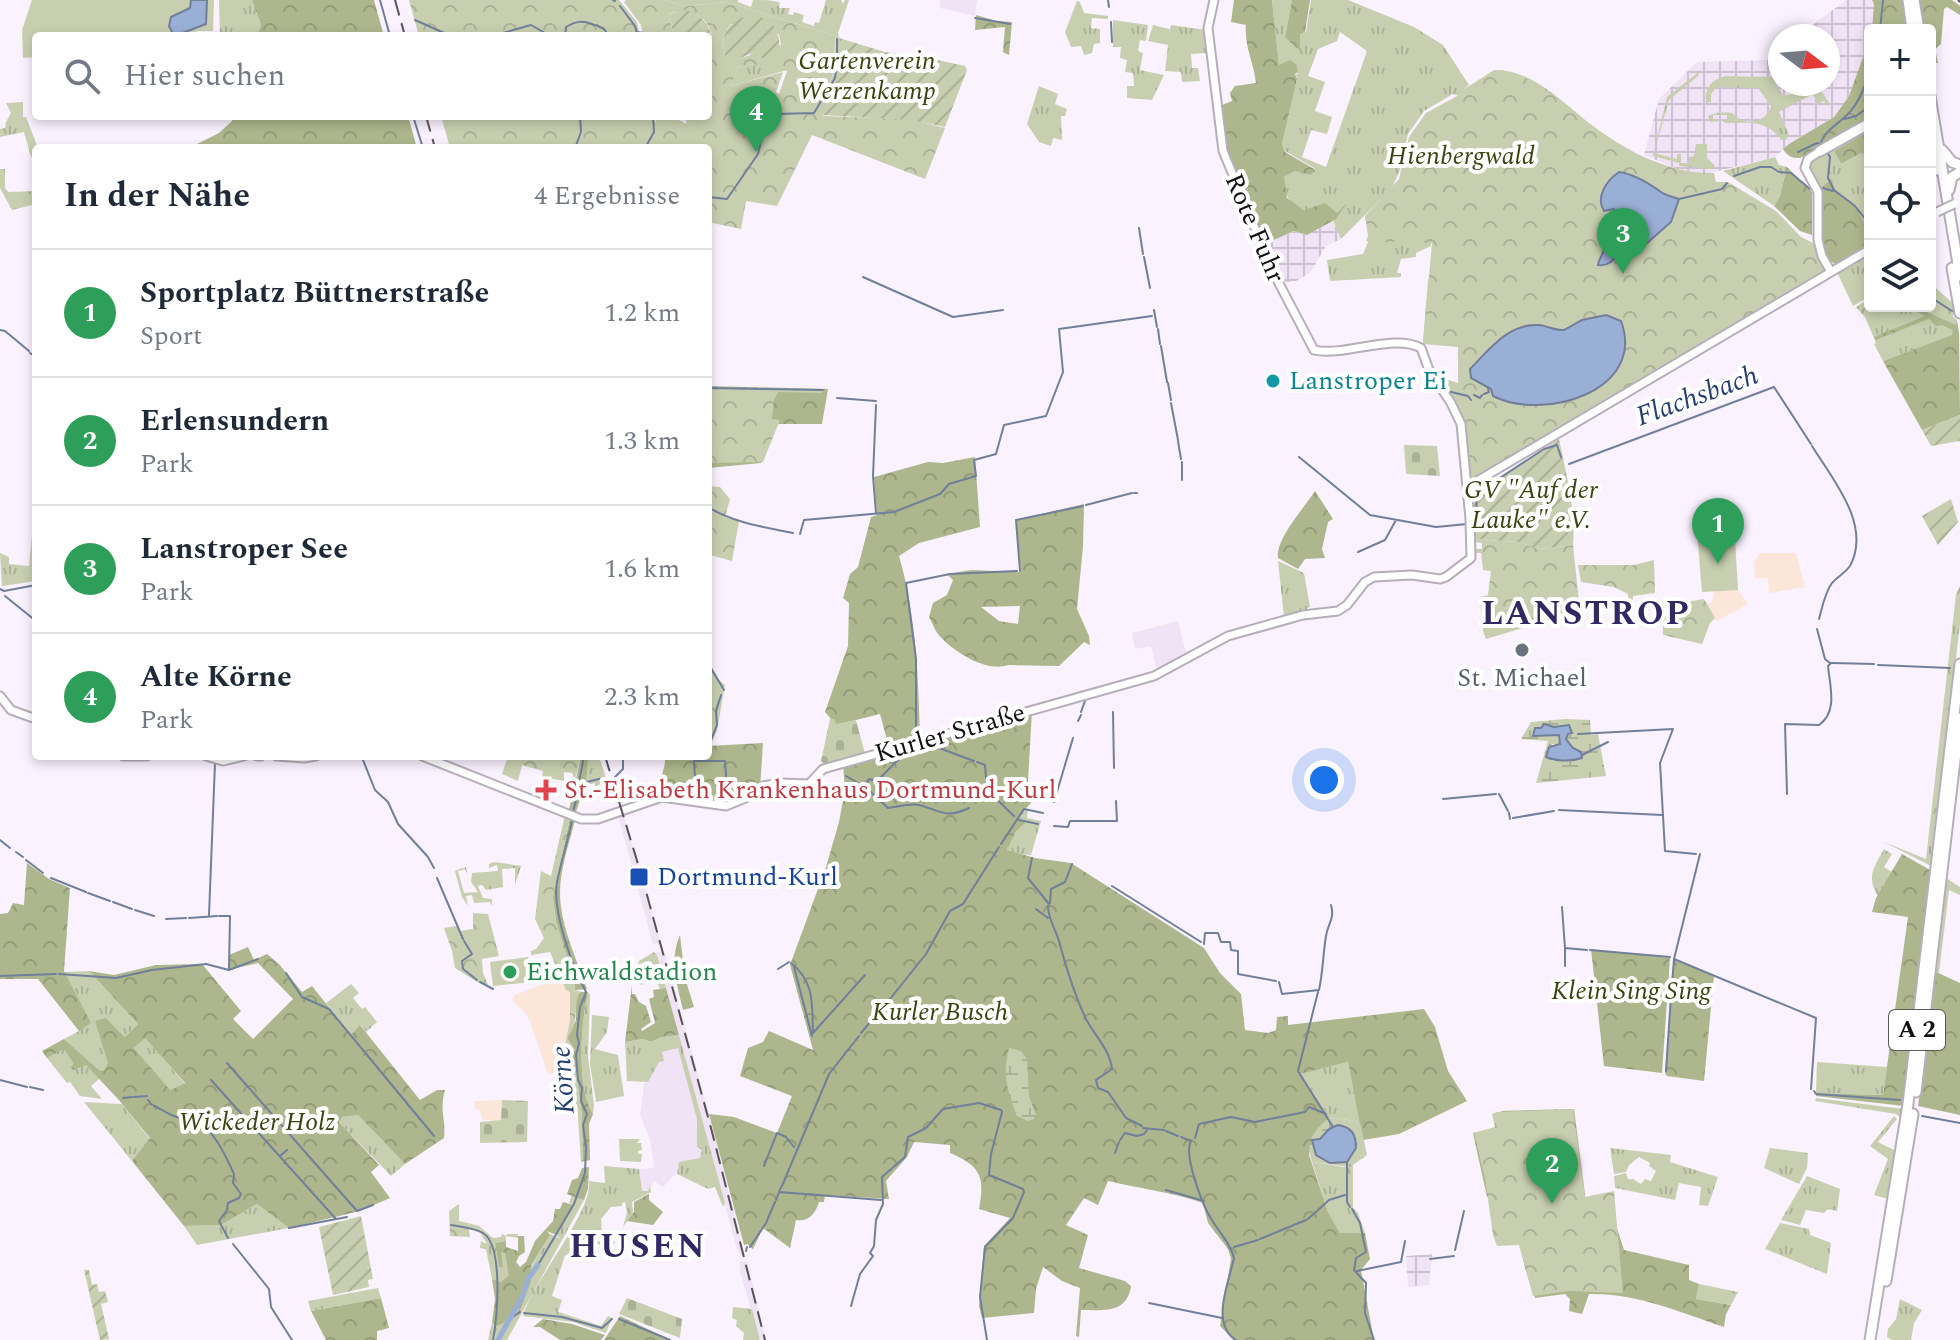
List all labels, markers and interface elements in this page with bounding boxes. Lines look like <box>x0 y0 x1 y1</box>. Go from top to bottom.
north arrow <box>1768 24 1840 96</box>
map controls <box>1864 24 1936 312</box>
button: + <box>1864 24 1936 96</box>
search box <box>32 32 712 120</box>
park label: Gartenverein Werzenkamp <box>798 41 936 111</box>
text: Hier suchen <box>124 53 285 99</box>
icon: search <box>60 54 104 98</box>
pin: 4 <box>730 86 782 152</box>
button: − <box>1864 96 1936 168</box>
park label: Hienbergwald <box>1387 136 1535 176</box>
street label: Rote Fuhr <box>1214 167 1296 289</box>
button: locate <box>1864 168 1936 240</box>
text: In der Nähe <box>64 170 250 222</box>
text: 4 Ergebnisse <box>534 176 680 216</box>
pin: 3 <box>1597 208 1649 274</box>
button: layers <box>1864 240 1936 312</box>
text: Sportplatz Büttnerstraße <box>140 270 489 316</box>
text: 1 <box>83 293 97 333</box>
text: 1.2 km <box>604 293 680 333</box>
text: Sport <box>140 316 202 356</box>
water label: Flachsbach <box>1630 354 1764 438</box>
place label: Lanstroper Ei <box>1289 361 1447 401</box>
marker: Lanstroper Ei <box>1264 372 1282 390</box>
text: Erlensundern <box>140 398 329 444</box>
text: 2 <box>83 421 97 461</box>
text: 1.3 km <box>604 421 680 461</box>
text: Park <box>140 444 194 484</box>
park label: GV "Auf der Lauke" e.V. <box>1464 470 1599 540</box>
pin: 1 <box>1692 498 1744 564</box>
text: Lanstroper See <box>140 526 348 572</box>
text: 3 <box>83 549 97 589</box>
text: 1.6 km <box>604 549 680 589</box>
text: Park <box>140 572 194 612</box>
district label: LANSTROP <box>1481 588 1691 640</box>
marker: St. Michael <box>1513 641 1531 659</box>
text: Alte Körne <box>140 654 292 700</box>
place label: St. Michael <box>1457 658 1587 698</box>
text: 4 <box>83 677 97 717</box>
text: 2.3 km <box>604 677 680 717</box>
street label: Kurler Straße <box>870 692 1030 774</box>
text: Park <box>140 700 194 740</box>
your location <box>1304 760 1344 800</box>
place label: St.-Elisabeth Krankenhaus Dortmund-Kurl <box>564 770 1056 810</box>
marker: St.-Elisabeth Krankenhaus Dortmund-Kurl <box>535 779 557 801</box>
place label: Dortmund-Kurl <box>657 857 838 897</box>
marker: Dortmund-Kurl <box>628 866 650 888</box>
place label: Eichwaldstadion <box>526 952 718 992</box>
marker: Eichwaldstadion <box>501 963 519 981</box>
park label: Klein Sing Sing <box>1551 971 1712 1011</box>
park label: Kurler Busch <box>872 992 1008 1032</box>
road number: A 2 <box>1889 1010 1945 1050</box>
water label: Körne <box>539 1044 587 1116</box>
park label: Wickeder Holz <box>179 1102 335 1142</box>
pin: 2 <box>1526 1138 1578 1204</box>
district label: HUSEN <box>569 1221 707 1273</box>

